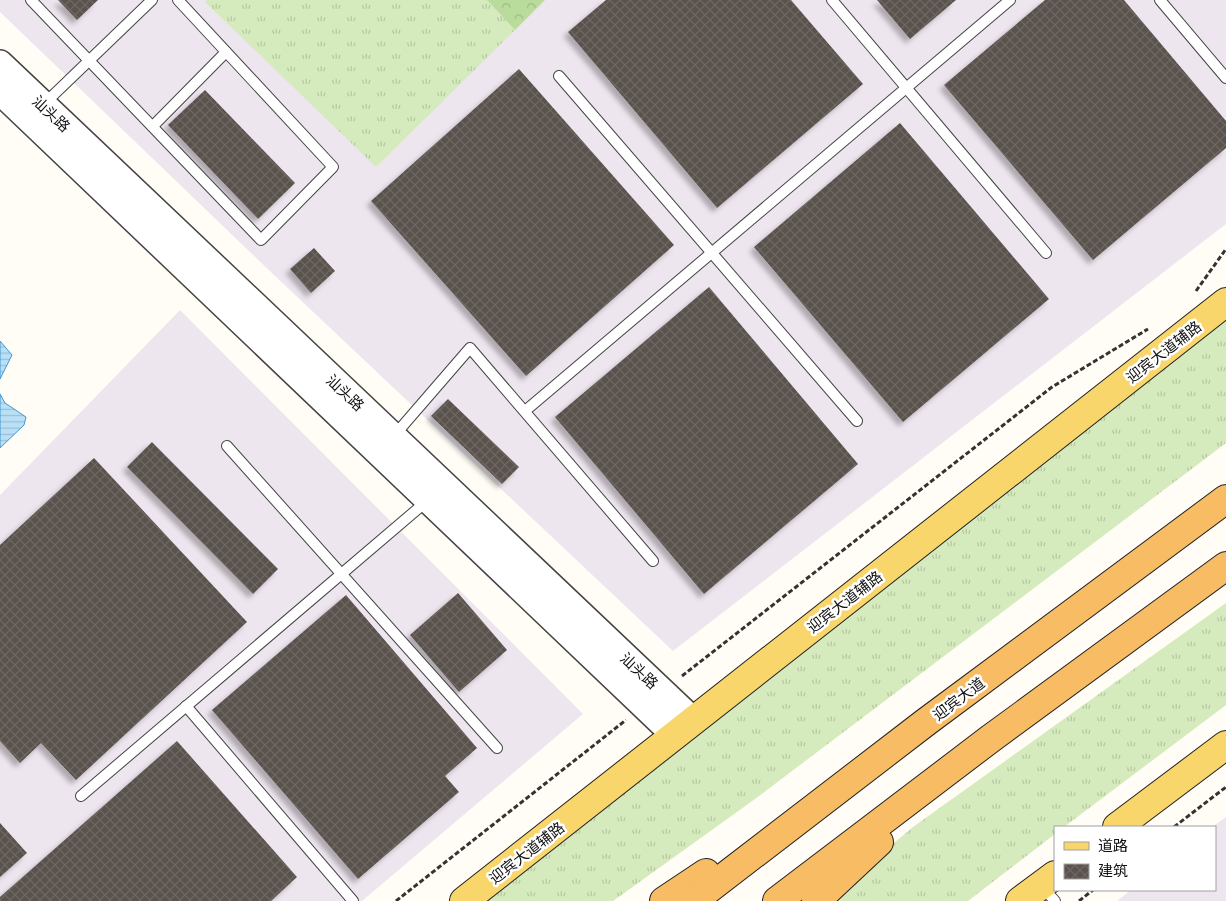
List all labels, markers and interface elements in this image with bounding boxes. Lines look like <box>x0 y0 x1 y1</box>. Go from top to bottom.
street label: 汕头路 <box>28 89 76 137</box>
street label: 迎宾大道辅路 <box>1120 314 1206 388</box>
street label: 汕头路 <box>322 368 370 416</box>
street label: 迎宾大道辅路 <box>801 564 887 638</box>
street label: 汕头路 <box>616 646 664 694</box>
street label: 迎宾大道 <box>927 671 989 725</box>
street label: 迎宾大道辅路 <box>483 815 569 889</box>
legend <box>1054 826 1216 891</box>
text: 道路 <box>1098 833 1128 856</box>
text: 建筑 <box>1098 858 1128 881</box>

